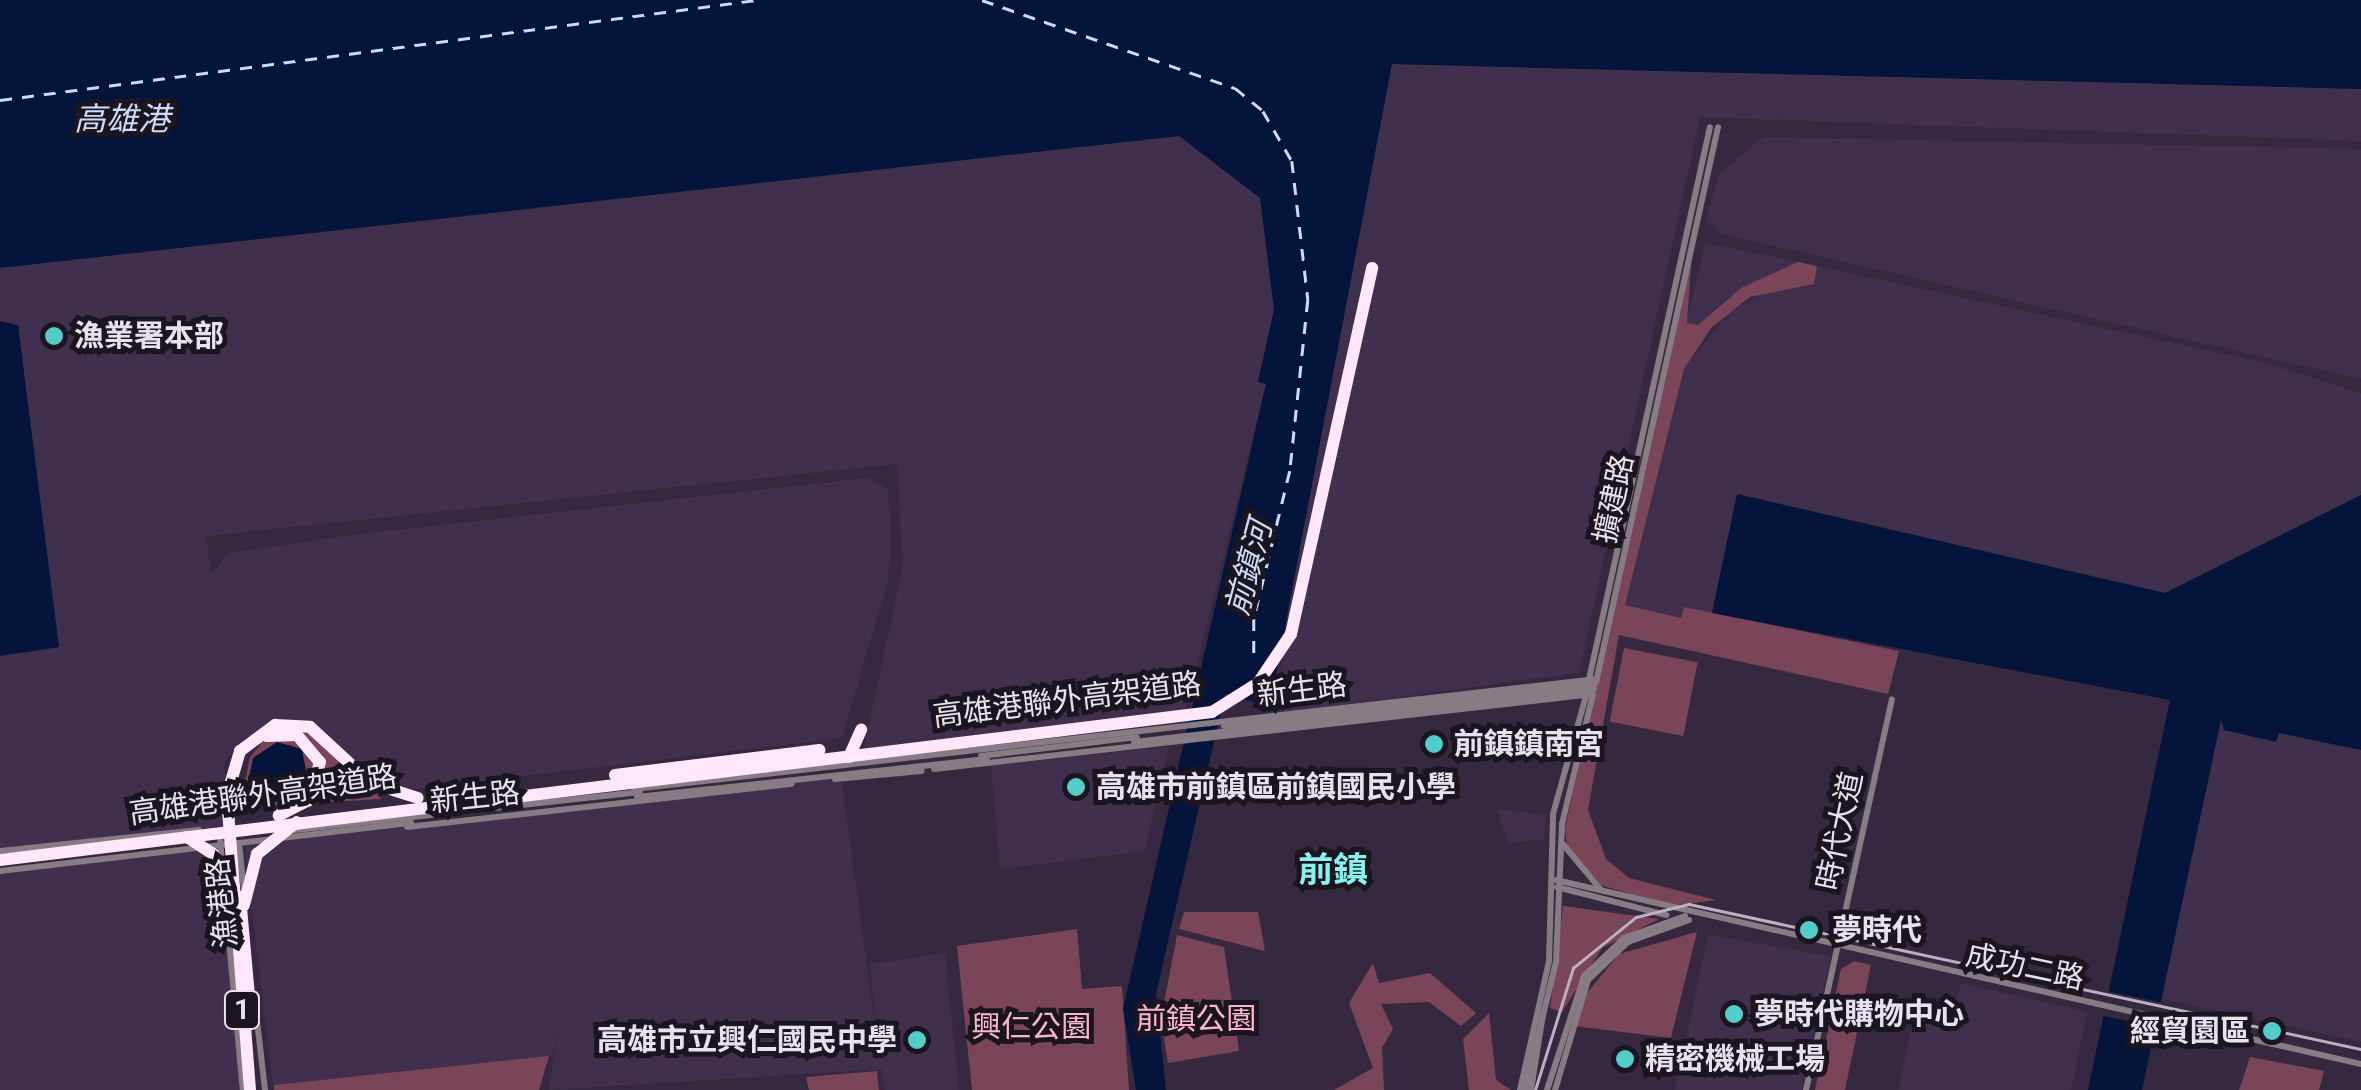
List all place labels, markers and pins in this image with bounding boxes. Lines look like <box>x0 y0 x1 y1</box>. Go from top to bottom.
place label: 漁業署本部 <box>74 318 224 354</box>
marker: 漁業署本部 <box>43 325 65 347</box>
place label: 前鎮鎮南宮 <box>1454 726 1604 762</box>
marker: 前鎮鎮南宮 <box>1423 733 1445 755</box>
place label: 高雄市前鎮區前鎮國民小學 <box>1096 769 1456 805</box>
marker: 高雄市前鎮區前鎮國民小學 <box>1065 776 1087 798</box>
place label: 夢時代 <box>1832 912 1922 948</box>
marker: 夢時代 <box>1796 917 1822 943</box>
place label: 夢時代購物中心 <box>1754 996 1964 1032</box>
marker: 夢時代購物中心 <box>1723 1003 1745 1025</box>
place label: 經貿園區 <box>2130 1013 2250 1049</box>
marker: 經貿園區 <box>2259 1018 2285 1044</box>
place label: 高雄市立興仁國民中學 <box>597 1022 897 1058</box>
marker: 高雄市立興仁國民中學 <box>906 1029 928 1051</box>
place label: 精密機械工場 <box>1645 1041 1825 1077</box>
marker: 精密機械工場 <box>1614 1048 1636 1070</box>

